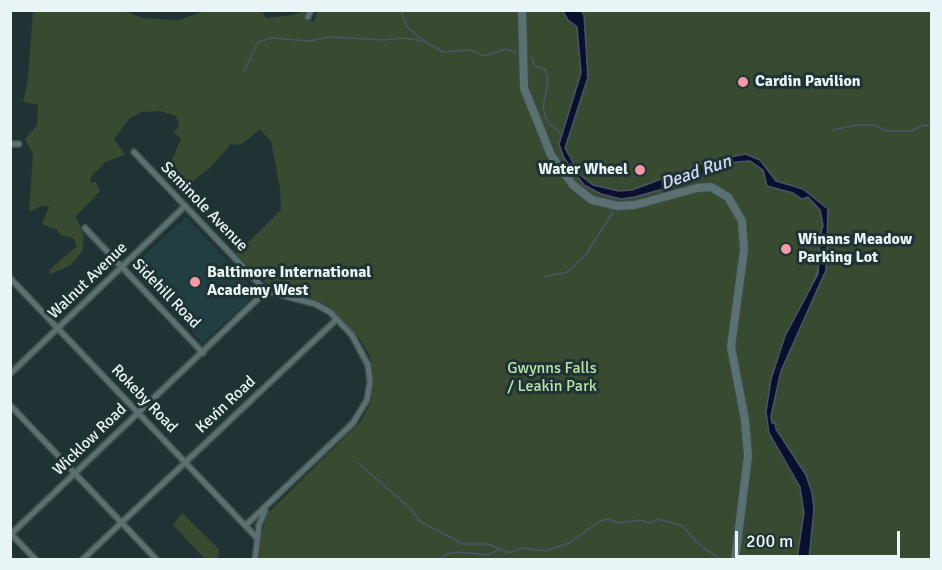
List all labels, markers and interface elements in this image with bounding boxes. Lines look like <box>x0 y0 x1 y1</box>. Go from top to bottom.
place label: Cardin Pavilion <box>755 72 861 92</box>
marker: Cardin Pavilion <box>736 75 750 89</box>
water label: Dead Run <box>658 151 734 195</box>
street label: Seminole Avenue <box>156 158 252 256</box>
place label: Water Wheel <box>538 160 628 180</box>
marker: Water Wheel <box>633 163 647 177</box>
place label: Winans Meadow Parking Lot <box>798 230 912 268</box>
street label: Walnut Avenue <box>44 239 132 323</box>
marker: Winans Meadow Parking Lot <box>779 242 793 256</box>
street label: Sidehill Road <box>128 255 204 333</box>
place label: Baltimore International Academy West <box>207 263 371 301</box>
marker: Baltimore International Academy West <box>188 275 202 289</box>
park label: Gwynns Falls / Leakin Park <box>507 359 597 397</box>
street label: Rokeby Road <box>107 361 181 437</box>
street label: Kevin Road <box>192 372 260 438</box>
street label: Wicklow Road <box>49 400 131 480</box>
scale bar <box>738 519 903 557</box>
text: 200 m <box>746 530 793 552</box>

